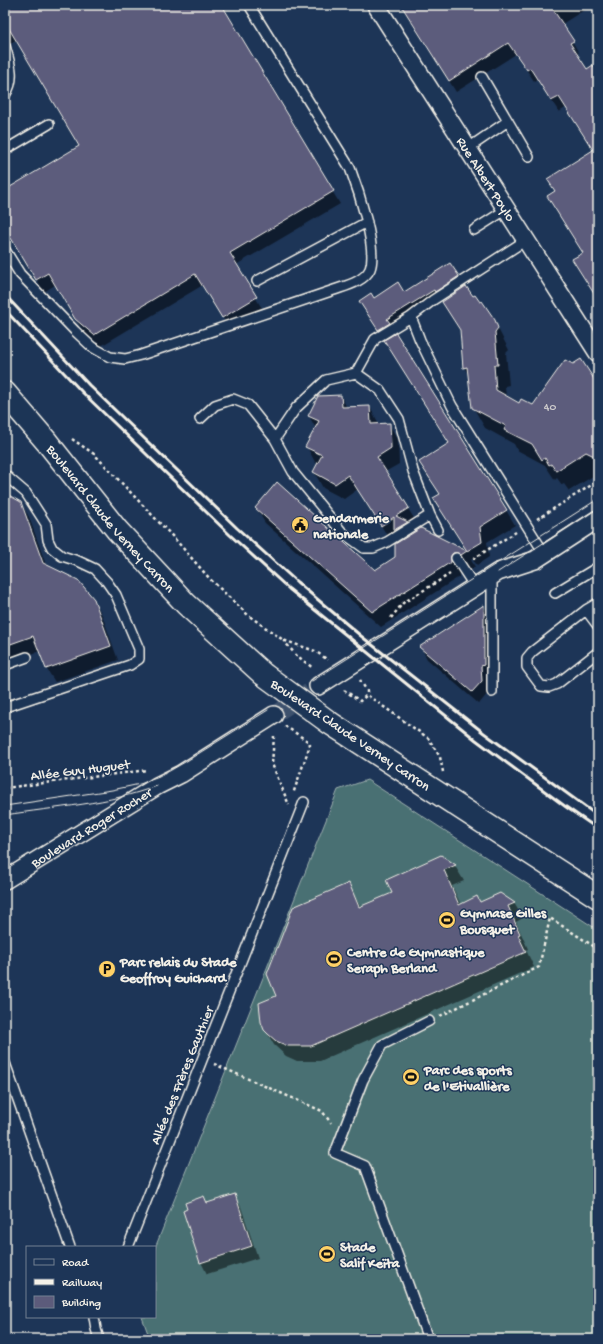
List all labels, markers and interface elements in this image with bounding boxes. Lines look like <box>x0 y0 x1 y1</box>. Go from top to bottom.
street label: Rue Albert Poylo <box>451 135 518 225</box>
house number: 40 <box>544 401 556 415</box>
street label: Boulevard Claude Verney Carron <box>41 441 177 597</box>
place label: Gendarmerie nationale <box>313 511 390 544</box>
public building icon: Gendarmerie nationale <box>290 515 310 535</box>
street label: Boulevard Claude Verney Carron <box>266 676 433 796</box>
street label: Allée Guy Huguet <box>30 757 132 786</box>
street label: Boulevard Roger Rocher <box>28 785 157 873</box>
place label: Gymnase Gilles Bousquet <box>459 906 547 939</box>
sports icon: Gymnase Gilles Bousquet <box>437 910 457 930</box>
place label: Centre de Gymnastique Seraph Berland <box>346 945 485 978</box>
sports icon: Centre de Gymnastique Seraph Berland <box>324 949 344 969</box>
place label: Parc relais du Stade Geoffroy Guichard <box>119 955 237 988</box>
parking icon: Parc relais du Stade Geoffroy Guichard <box>97 959 117 979</box>
street label: Allée des Frères Gauthier <box>148 1003 219 1148</box>
place label: Parc des sports de l'Etivallière <box>423 1063 512 1096</box>
sports icon: Parc des sports de l'Etivallière <box>401 1067 421 1087</box>
place label: Stade Salif Keïta <box>340 1240 401 1273</box>
sports icon: Stade Salif Keïta <box>317 1244 337 1264</box>
legend <box>26 1246 156 1318</box>
text: Road <box>62 1257 89 1271</box>
text: Railway <box>62 1277 102 1291</box>
text: Building <box>61 1297 101 1311</box>

